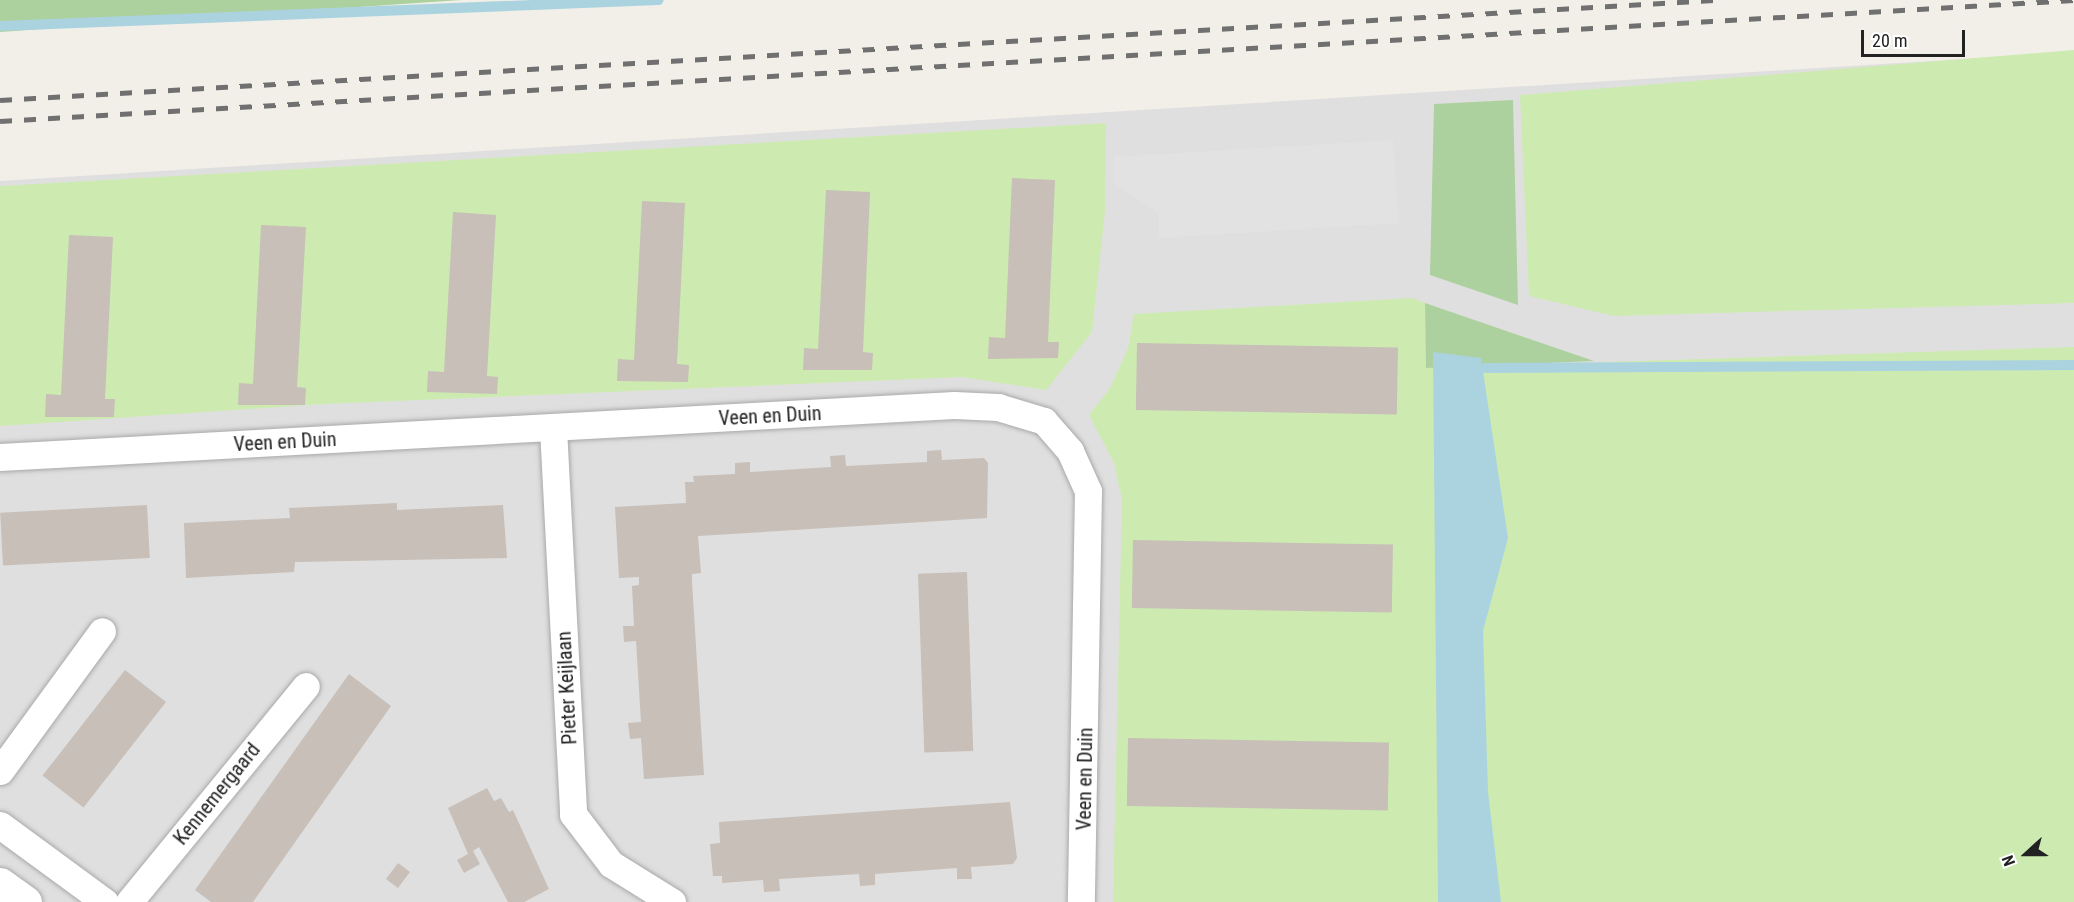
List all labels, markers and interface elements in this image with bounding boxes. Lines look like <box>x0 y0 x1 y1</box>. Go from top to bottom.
scale bar <box>1864 18 1968 56</box>
text: 20 m <box>1872 30 1907 51</box>
street label: Veen en Duin <box>718 401 822 431</box>
street label: Veen en Duin <box>233 427 337 457</box>
street label: Pieter Keijlaan <box>552 631 582 745</box>
street label: Veen en Duin <box>1072 727 1098 831</box>
street label: Kennemergaard <box>169 738 265 850</box>
north arrow <box>1996 824 2056 884</box>
text: N <box>1998 853 2019 869</box>

